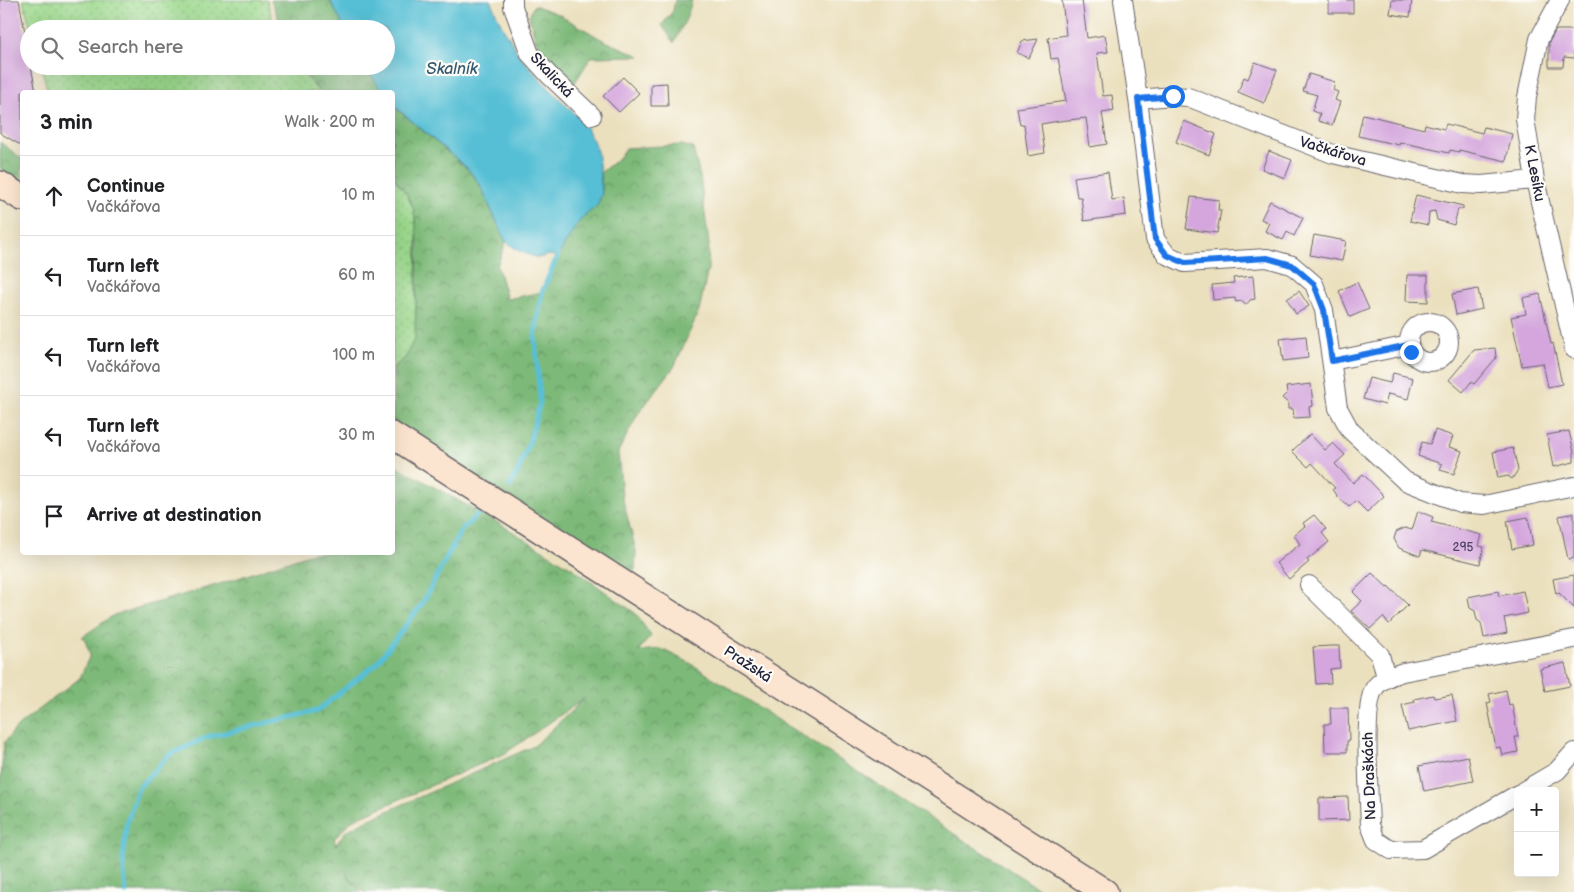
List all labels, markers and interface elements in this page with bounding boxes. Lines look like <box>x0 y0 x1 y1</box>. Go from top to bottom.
search box <box>20 20 395 75</box>
icon: search <box>38 34 66 62</box>
text: Search here <box>78 36 183 59</box>
street label: Skalická <box>526 49 577 102</box>
water label: Skalník <box>426 60 479 79</box>
route start <box>1162 85 1185 108</box>
text: 3 min <box>40 110 93 135</box>
text: Walk · 200 m <box>285 113 375 132</box>
street label: Vačkářova <box>1297 132 1369 171</box>
street label: K Lesíku <box>1520 143 1549 203</box>
text: Continue <box>87 175 165 198</box>
icon: ahead <box>40 182 68 210</box>
text: 10 m <box>342 186 375 205</box>
text: Vačkářova <box>87 198 161 217</box>
text: Turn left <box>87 255 159 278</box>
icon: left <box>40 262 68 290</box>
text: 60 m <box>338 266 375 285</box>
text: Vačkářova <box>87 278 161 297</box>
text: Turn left <box>87 335 159 358</box>
route end <box>1400 341 1423 364</box>
icon: left <box>40 342 68 370</box>
text: 100 m <box>332 346 375 365</box>
text: Vačkářova <box>87 358 161 377</box>
text: Turn left <box>87 415 159 438</box>
icon: left <box>40 422 68 450</box>
text: 30 m <box>338 426 375 445</box>
text: Vačkářova <box>87 438 161 457</box>
icon: arrive <box>40 502 68 530</box>
text: Arrive at destination <box>87 504 262 527</box>
house number: 295 <box>1453 540 1474 555</box>
street label: Pražská <box>720 642 775 687</box>
street label: Na Draškách <box>1358 731 1381 821</box>
map controls <box>1514 787 1559 877</box>
button: + <box>1514 787 1559 832</box>
button: − <box>1514 832 1559 877</box>

